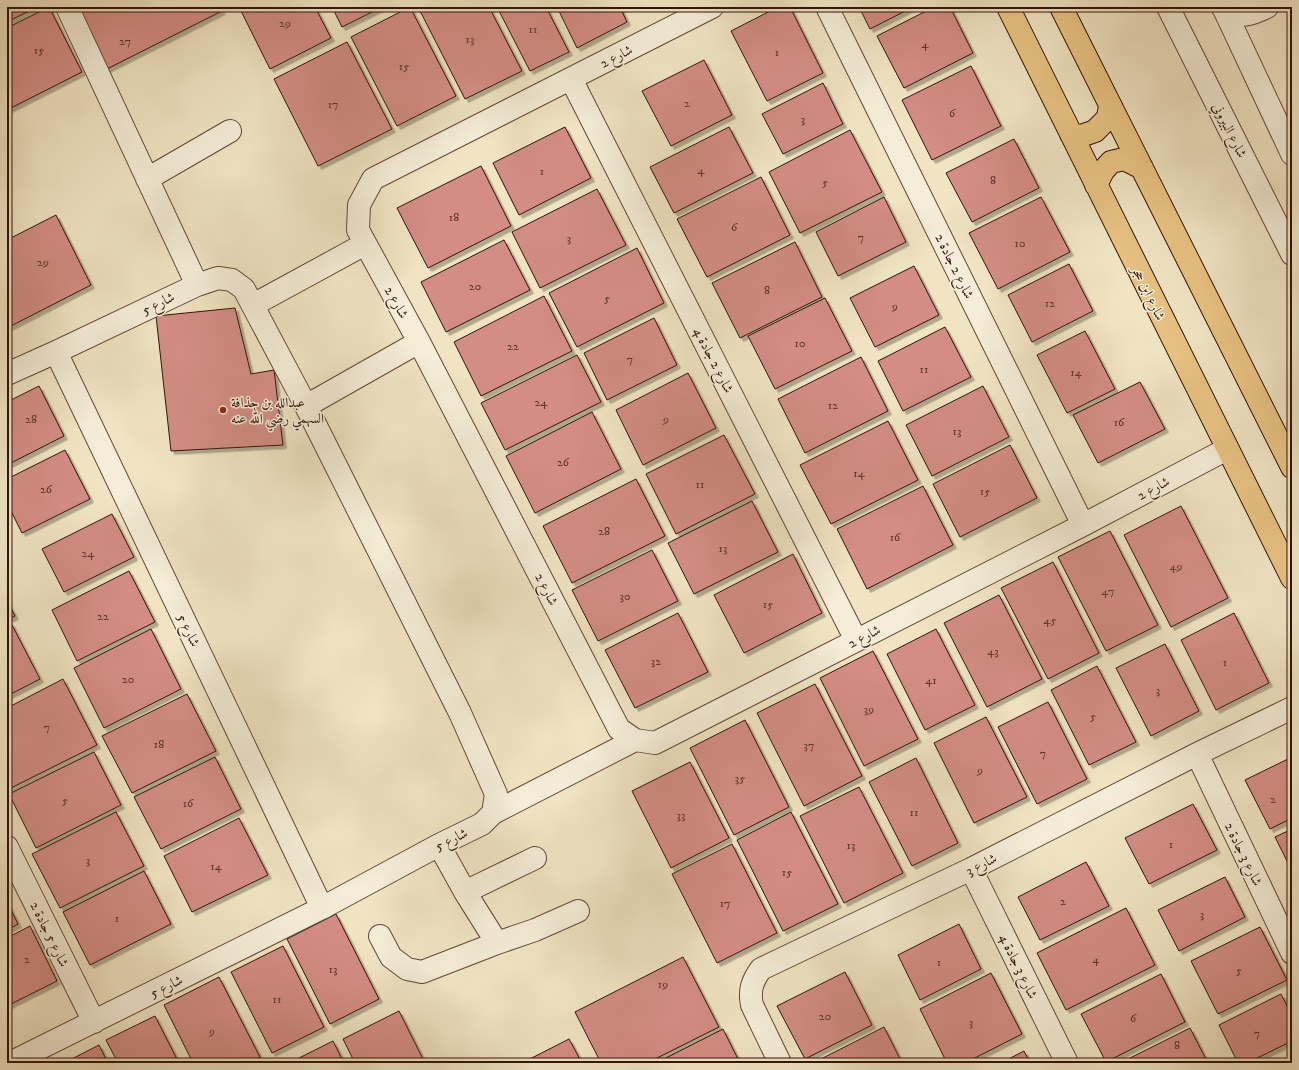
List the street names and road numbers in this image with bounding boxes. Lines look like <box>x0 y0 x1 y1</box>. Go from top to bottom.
street label: شارع 2 <box>597 41 637 74</box>
street label: شارع البيروني <box>1206 100 1251 162</box>
street label: شارع 2 جادة 2 <box>929 231 978 303</box>
street label: شارع ابن حجر <box>1125 261 1169 325</box>
street label: شارع 2 <box>378 283 412 323</box>
street label: شارع 5 <box>139 288 179 321</box>
street label: شارع 2 جادة 4 <box>687 325 737 397</box>
street label: شارع 2 <box>1134 473 1174 507</box>
street label: شارع 2 <box>529 570 562 610</box>
street label: شارع 5 <box>171 611 204 651</box>
street label: شارع 2 <box>845 621 885 654</box>
street label: شارع 3 جادة 2 <box>1218 820 1266 890</box>
street label: شارع 5 <box>432 824 472 857</box>
street label: شارع 3 <box>963 849 1001 882</box>
street label: شارع 5 جادة 2 <box>27 899 73 969</box>
street label: شارع 3 جادة 4 <box>993 931 1042 1003</box>
street label: شارع 5 <box>147 971 187 1004</box>

